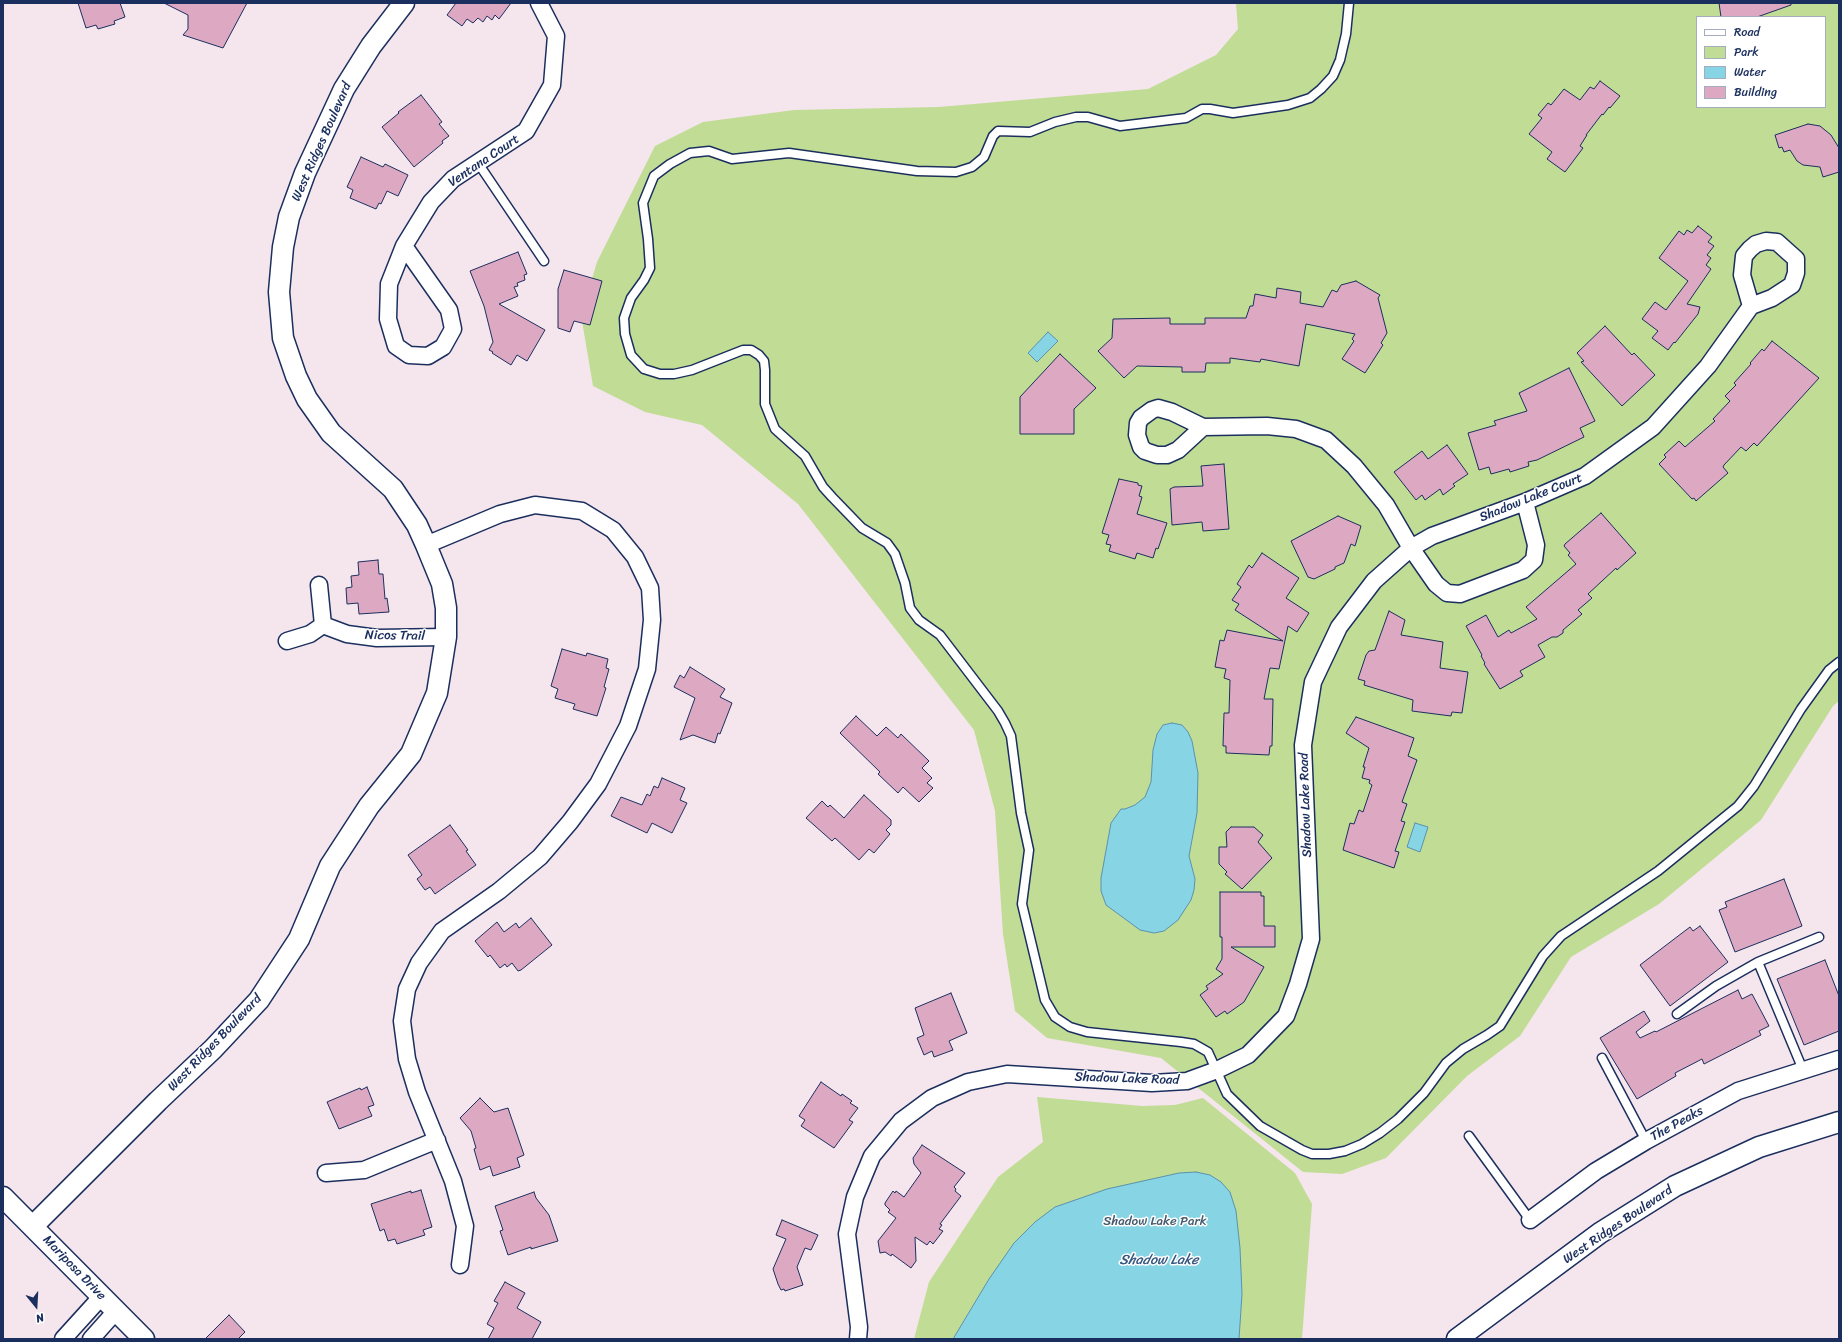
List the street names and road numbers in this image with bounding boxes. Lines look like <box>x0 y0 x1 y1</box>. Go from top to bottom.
street label: West Ridges Boulevard <box>289 80 355 204</box>
street label: Ventana Court <box>446 132 522 190</box>
street label: Shadow Lake Court <box>1477 470 1585 526</box>
street label: Nicos Trail <box>365 628 425 644</box>
street label: Shadow Lake Road <box>1296 752 1316 858</box>
street label: West Ridges Boulevard <box>165 991 265 1095</box>
street label: Shadow Lake Road <box>1074 1069 1180 1089</box>
street label: The Peaks <box>1648 1103 1706 1145</box>
street label: West Ridges Boulevard <box>1560 1183 1676 1267</box>
street label: Mariposa Drive <box>39 1232 109 1304</box>

